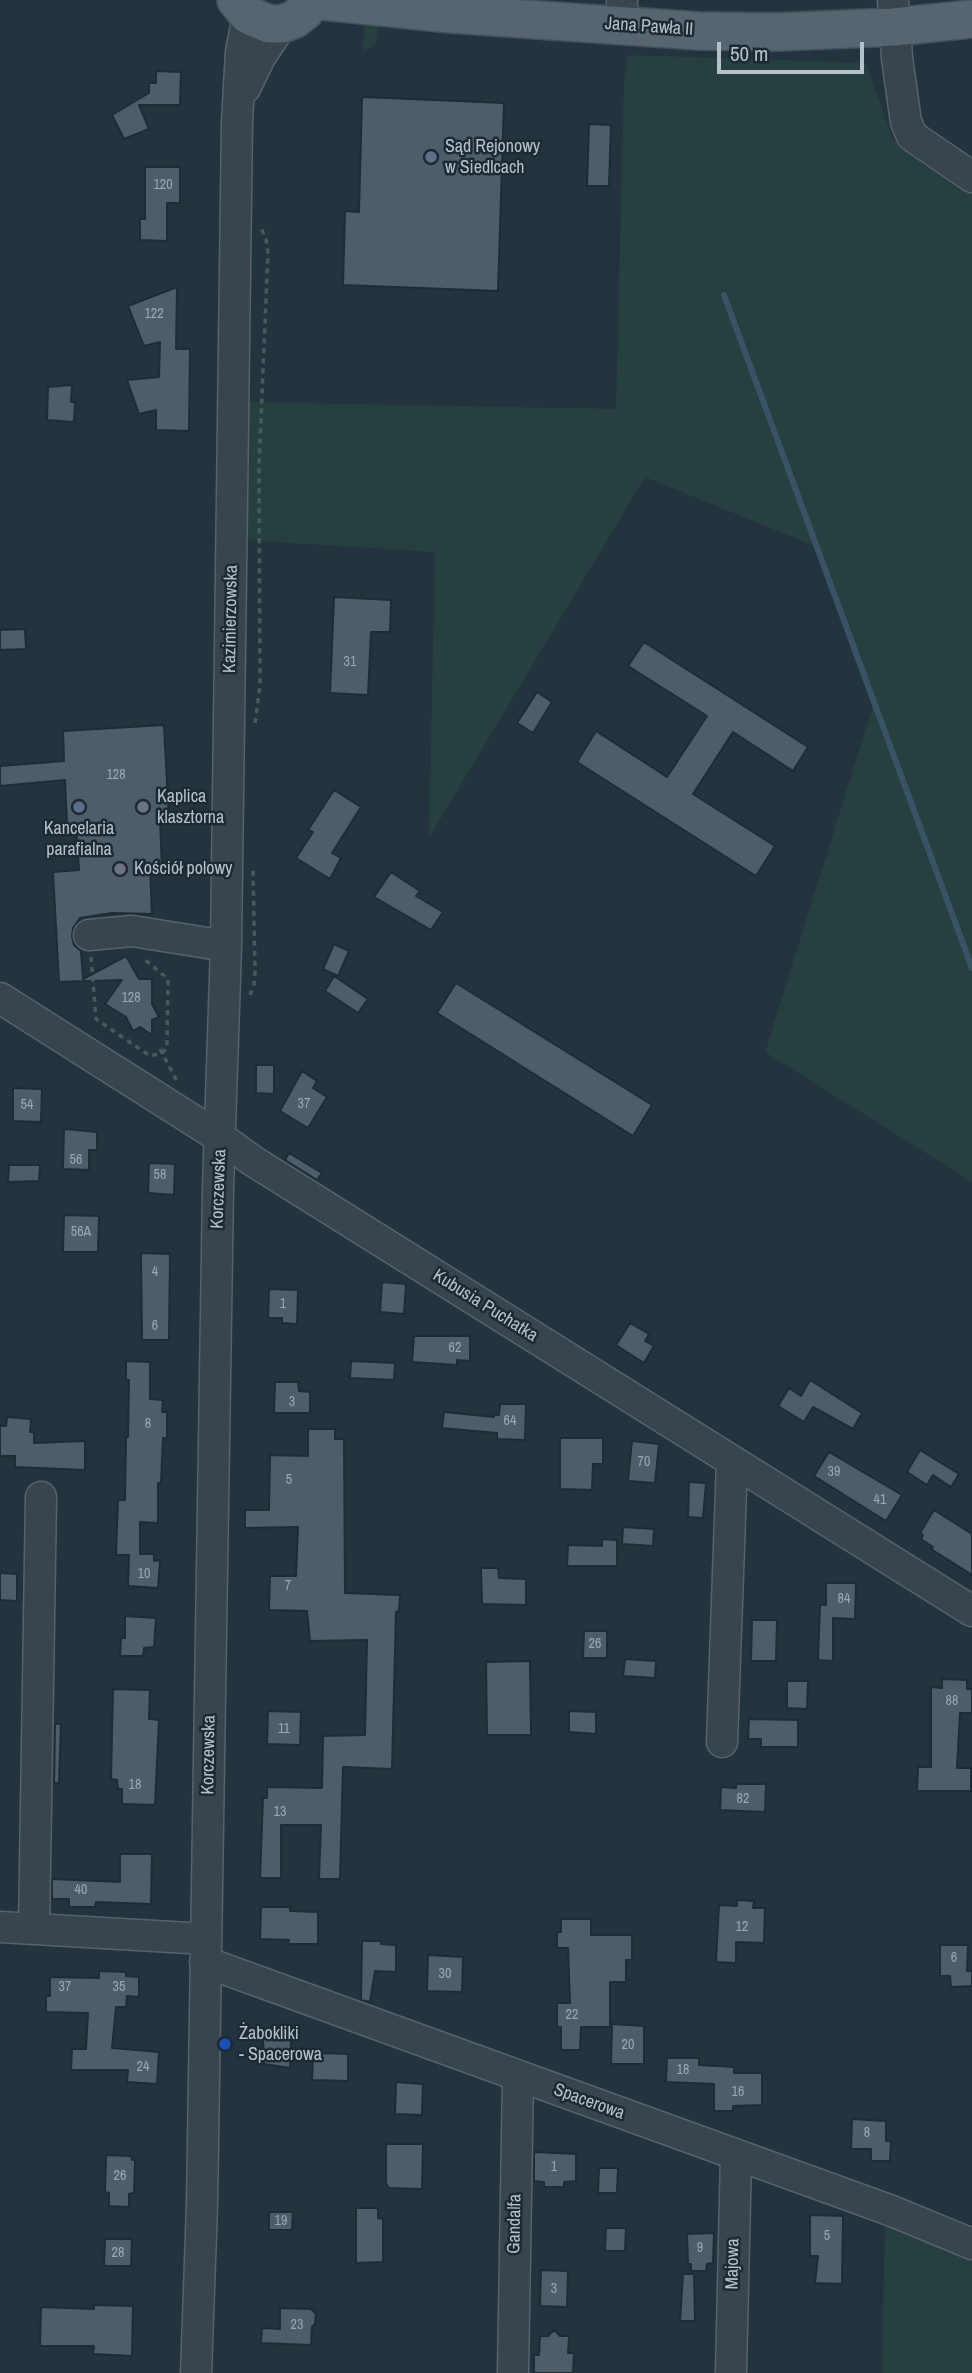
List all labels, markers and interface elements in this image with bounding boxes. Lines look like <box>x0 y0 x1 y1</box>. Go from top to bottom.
street label: Jana Pawła II <box>604 13 694 41</box>
scale bar <box>720 28 867 72</box>
text: 50 m <box>730 39 768 68</box>
place label: Sąd Rejonowy w Siedlcach <box>445 136 540 178</box>
marker: Sąd Rejonowy w Siedlcach <box>423 149 439 165</box>
house number: 120 <box>153 177 173 193</box>
house number: 122 <box>144 306 164 322</box>
street label: Kazimierzowska <box>219 565 243 673</box>
house number: 31 <box>344 654 356 670</box>
house number: 128 <box>106 767 126 783</box>
place label: Kaplica klasztorna <box>157 786 224 828</box>
marker: Kancelaria parafialna <box>71 799 87 815</box>
marker: Kaplica klasztorna <box>135 799 151 815</box>
place label: Kancelaria parafialna <box>44 818 114 860</box>
place label: Kościół polowy <box>134 858 232 880</box>
marker: Kościół polowy <box>112 861 128 877</box>
house number: 128 <box>121 990 141 1006</box>
house number: 37 <box>298 1096 310 1112</box>
house number: 54 <box>21 1097 33 1113</box>
street label: Korczewska <box>207 1149 231 1229</box>
house number: 56 <box>70 1152 82 1168</box>
house number: 58 <box>154 1167 166 1183</box>
house number: 56A <box>71 1224 91 1240</box>
house number: 4 <box>152 1264 158 1280</box>
street label: Kubusia Puchatka <box>428 1265 542 1347</box>
house number: 1 <box>280 1296 286 1312</box>
house number: 6 <box>152 1318 158 1334</box>
house number: 62 <box>449 1340 461 1356</box>
house number: 3 <box>289 1394 295 1410</box>
house number: 64 <box>504 1413 516 1429</box>
house number: 8 <box>145 1416 151 1432</box>
house number: 70 <box>638 1454 650 1470</box>
house number: 39 <box>828 1464 840 1480</box>
house number: 5 <box>286 1472 292 1488</box>
house number: 41 <box>874 1492 886 1508</box>
house number: 10 <box>138 1566 150 1582</box>
house number: 7 <box>285 1578 291 1594</box>
house number: 84 <box>838 1591 850 1607</box>
house number: 26 <box>589 1636 601 1652</box>
house number: 88 <box>946 1693 958 1709</box>
street label: Korczewska <box>198 1715 220 1795</box>
house number: 11 <box>278 1721 290 1737</box>
house number: 18 <box>129 1777 141 1793</box>
house number: 82 <box>737 1791 749 1807</box>
house number: 13 <box>274 1804 286 1820</box>
house number: 40 <box>75 1882 87 1898</box>
house number: 12 <box>736 1919 748 1935</box>
house number: 6 <box>951 1950 957 1966</box>
house number: 30 <box>439 1966 451 1982</box>
house number: 37 <box>59 1979 71 1995</box>
house number: 35 <box>113 1979 125 1995</box>
house number: 22 <box>566 2007 578 2023</box>
place label: Żabokliki - Spacerowa <box>239 2023 322 2066</box>
marker: Żabokliki - Spacerowa <box>217 2036 233 2052</box>
house number: 20 <box>622 2037 634 2053</box>
house number: 24 <box>137 2059 149 2075</box>
house number: 18 <box>677 2062 689 2078</box>
street label: Spacerowa <box>551 2079 627 2125</box>
house number: 16 <box>732 2084 744 2100</box>
house number: 8 <box>864 2125 870 2141</box>
house number: 1 <box>551 2159 557 2175</box>
house number: 26 <box>114 2168 126 2184</box>
street label: Gandalfa <box>504 2194 526 2254</box>
house number: 19 <box>275 2213 287 2229</box>
house number: 5 <box>824 2228 830 2244</box>
street label: Majowa <box>722 2238 744 2290</box>
house number: 9 <box>697 2240 703 2256</box>
house number: 28 <box>112 2245 124 2261</box>
house number: 3 <box>551 2281 557 2297</box>
house number: 23 <box>291 2317 303 2333</box>

